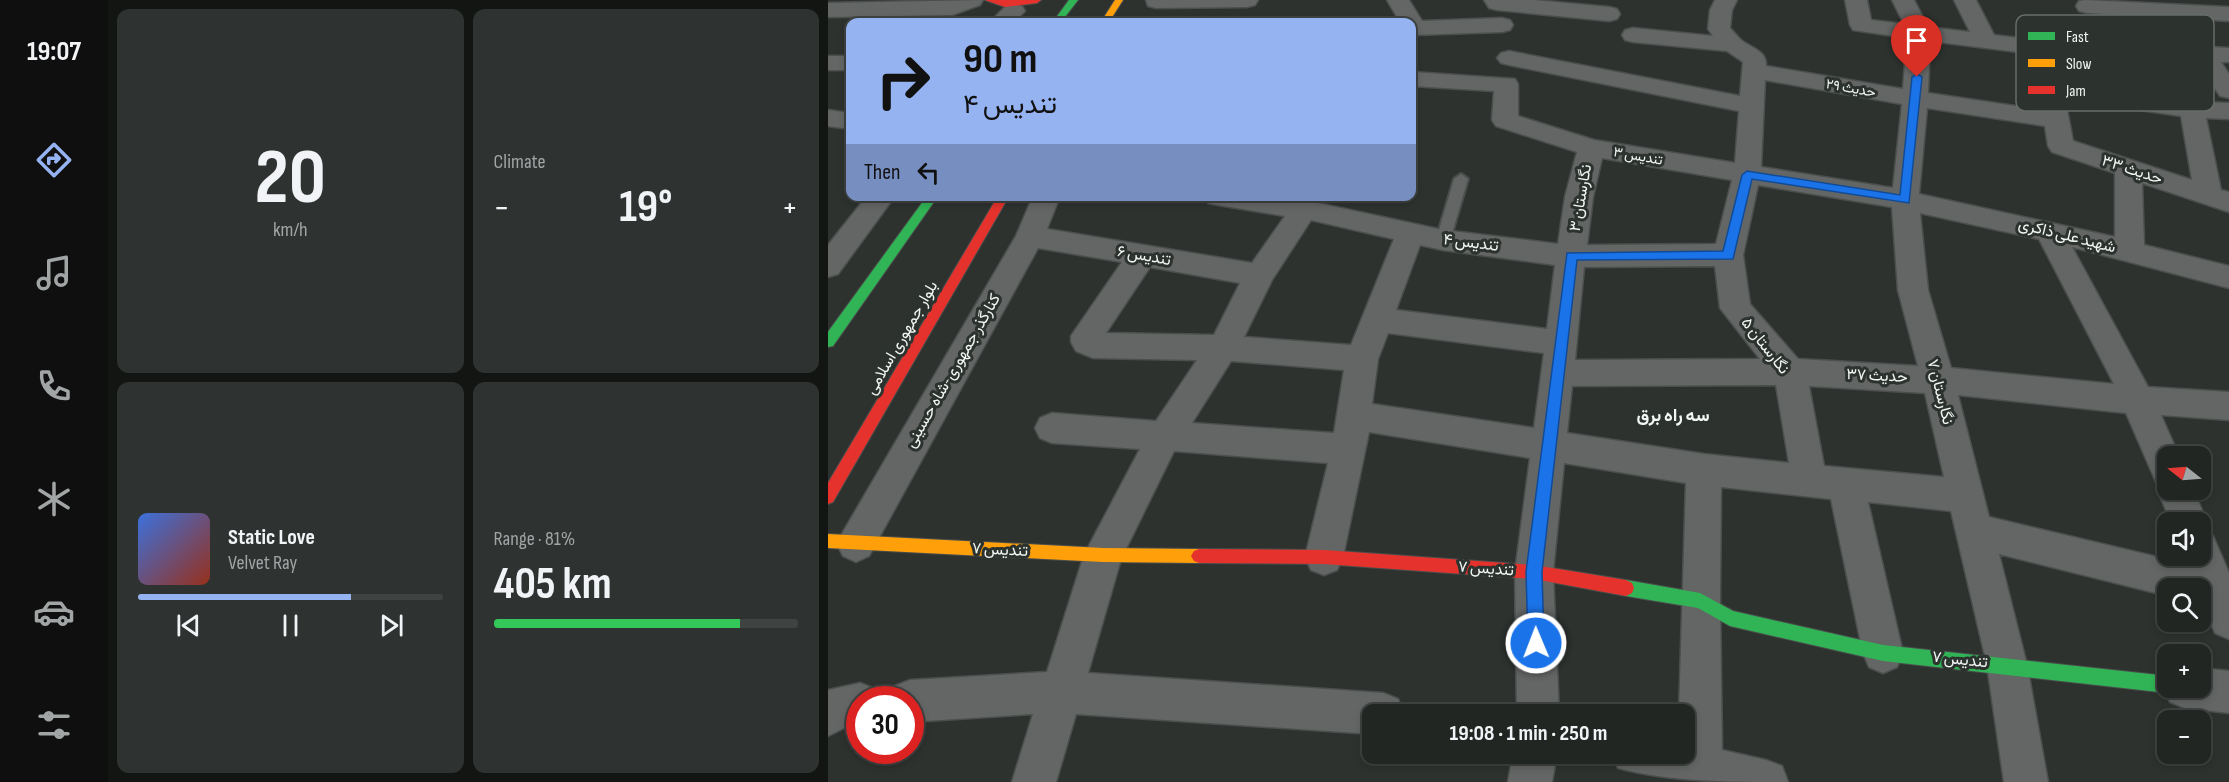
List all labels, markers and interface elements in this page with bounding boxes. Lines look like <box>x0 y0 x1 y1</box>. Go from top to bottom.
pin <box>1891 15 1942 77</box>
legend <box>2016 15 2214 111</box>
icon: arrive <box>1900 24 1933 57</box>
text: Fast <box>2066 28 2089 47</box>
text: 90 m <box>963 34 1037 85</box>
text: 19:07 <box>27 36 81 68</box>
icon: right <box>864 42 942 120</box>
text: Slow <box>2066 55 2091 74</box>
street label: حدیث ۲۹ <box>1825 75 1877 101</box>
text: Jam <box>2065 82 2086 101</box>
text: تندیس ۴ <box>963 89 1057 121</box>
text: 20 <box>255 132 326 225</box>
icon: directions <box>33 139 75 181</box>
street label: تندیس ۳ <box>1612 143 1664 169</box>
text: Climate <box>494 150 546 174</box>
street label: حدیث ۳۳ <box>2099 151 2165 189</box>
icon: left <box>912 156 945 189</box>
text: Then <box>864 159 900 186</box>
street label: نگارستان ۳ <box>1566 163 1596 233</box>
text: 19° <box>619 180 672 235</box>
text: − <box>494 188 510 228</box>
text: + <box>782 188 798 228</box>
street label: شهید علی ذاکری <box>2016 215 2118 257</box>
text: km/h <box>273 218 308 242</box>
street label: تندیس ۴ <box>1442 230 1500 256</box>
street label: تندیس ۶ <box>1116 242 1172 270</box>
icon: music <box>33 252 75 294</box>
street label: بلوار جمهوری اسلامی <box>862 278 942 398</box>
street label: کنارگذر جمهوری-شاه حسینی <box>901 291 1005 451</box>
street label: نگارستان ۵ <box>1737 314 1793 378</box>
street label: نگارستان ۷ <box>1923 357 1957 427</box>
icon: phone <box>33 365 75 407</box>
street label: حدیث ۳۷ <box>1846 365 1909 387</box>
district label: سه راه برق <box>1636 405 1710 426</box>
north arrow <box>2157 446 2211 500</box>
map controls <box>2157 446 2211 764</box>
icon: climate <box>33 478 75 520</box>
button: sound <box>2157 512 2211 566</box>
text: Static Love <box>228 524 315 551</box>
text: Range · 81% <box>494 527 575 551</box>
street label: تندیس ۷ <box>972 539 1028 561</box>
text: Velvet Ray <box>228 551 297 575</box>
text: 405 km <box>494 557 611 612</box>
street label: تندیس ۷ <box>1457 558 1515 580</box>
button: search <box>2157 578 2211 632</box>
icon: car <box>33 591 75 633</box>
icon: previous <box>172 609 205 642</box>
icon: pause <box>274 609 307 642</box>
icon: next <box>375 609 408 642</box>
position arrow <box>1504 611 1568 675</box>
button: + <box>2157 644 2211 698</box>
street label: تندیس ۷ <box>1931 648 1989 672</box>
speed limit sign: 30 <box>846 686 924 764</box>
icon: filters <box>33 704 75 746</box>
button: − <box>2157 710 2211 764</box>
text: 19:08 · 1 min · 250 m <box>1450 720 1607 747</box>

